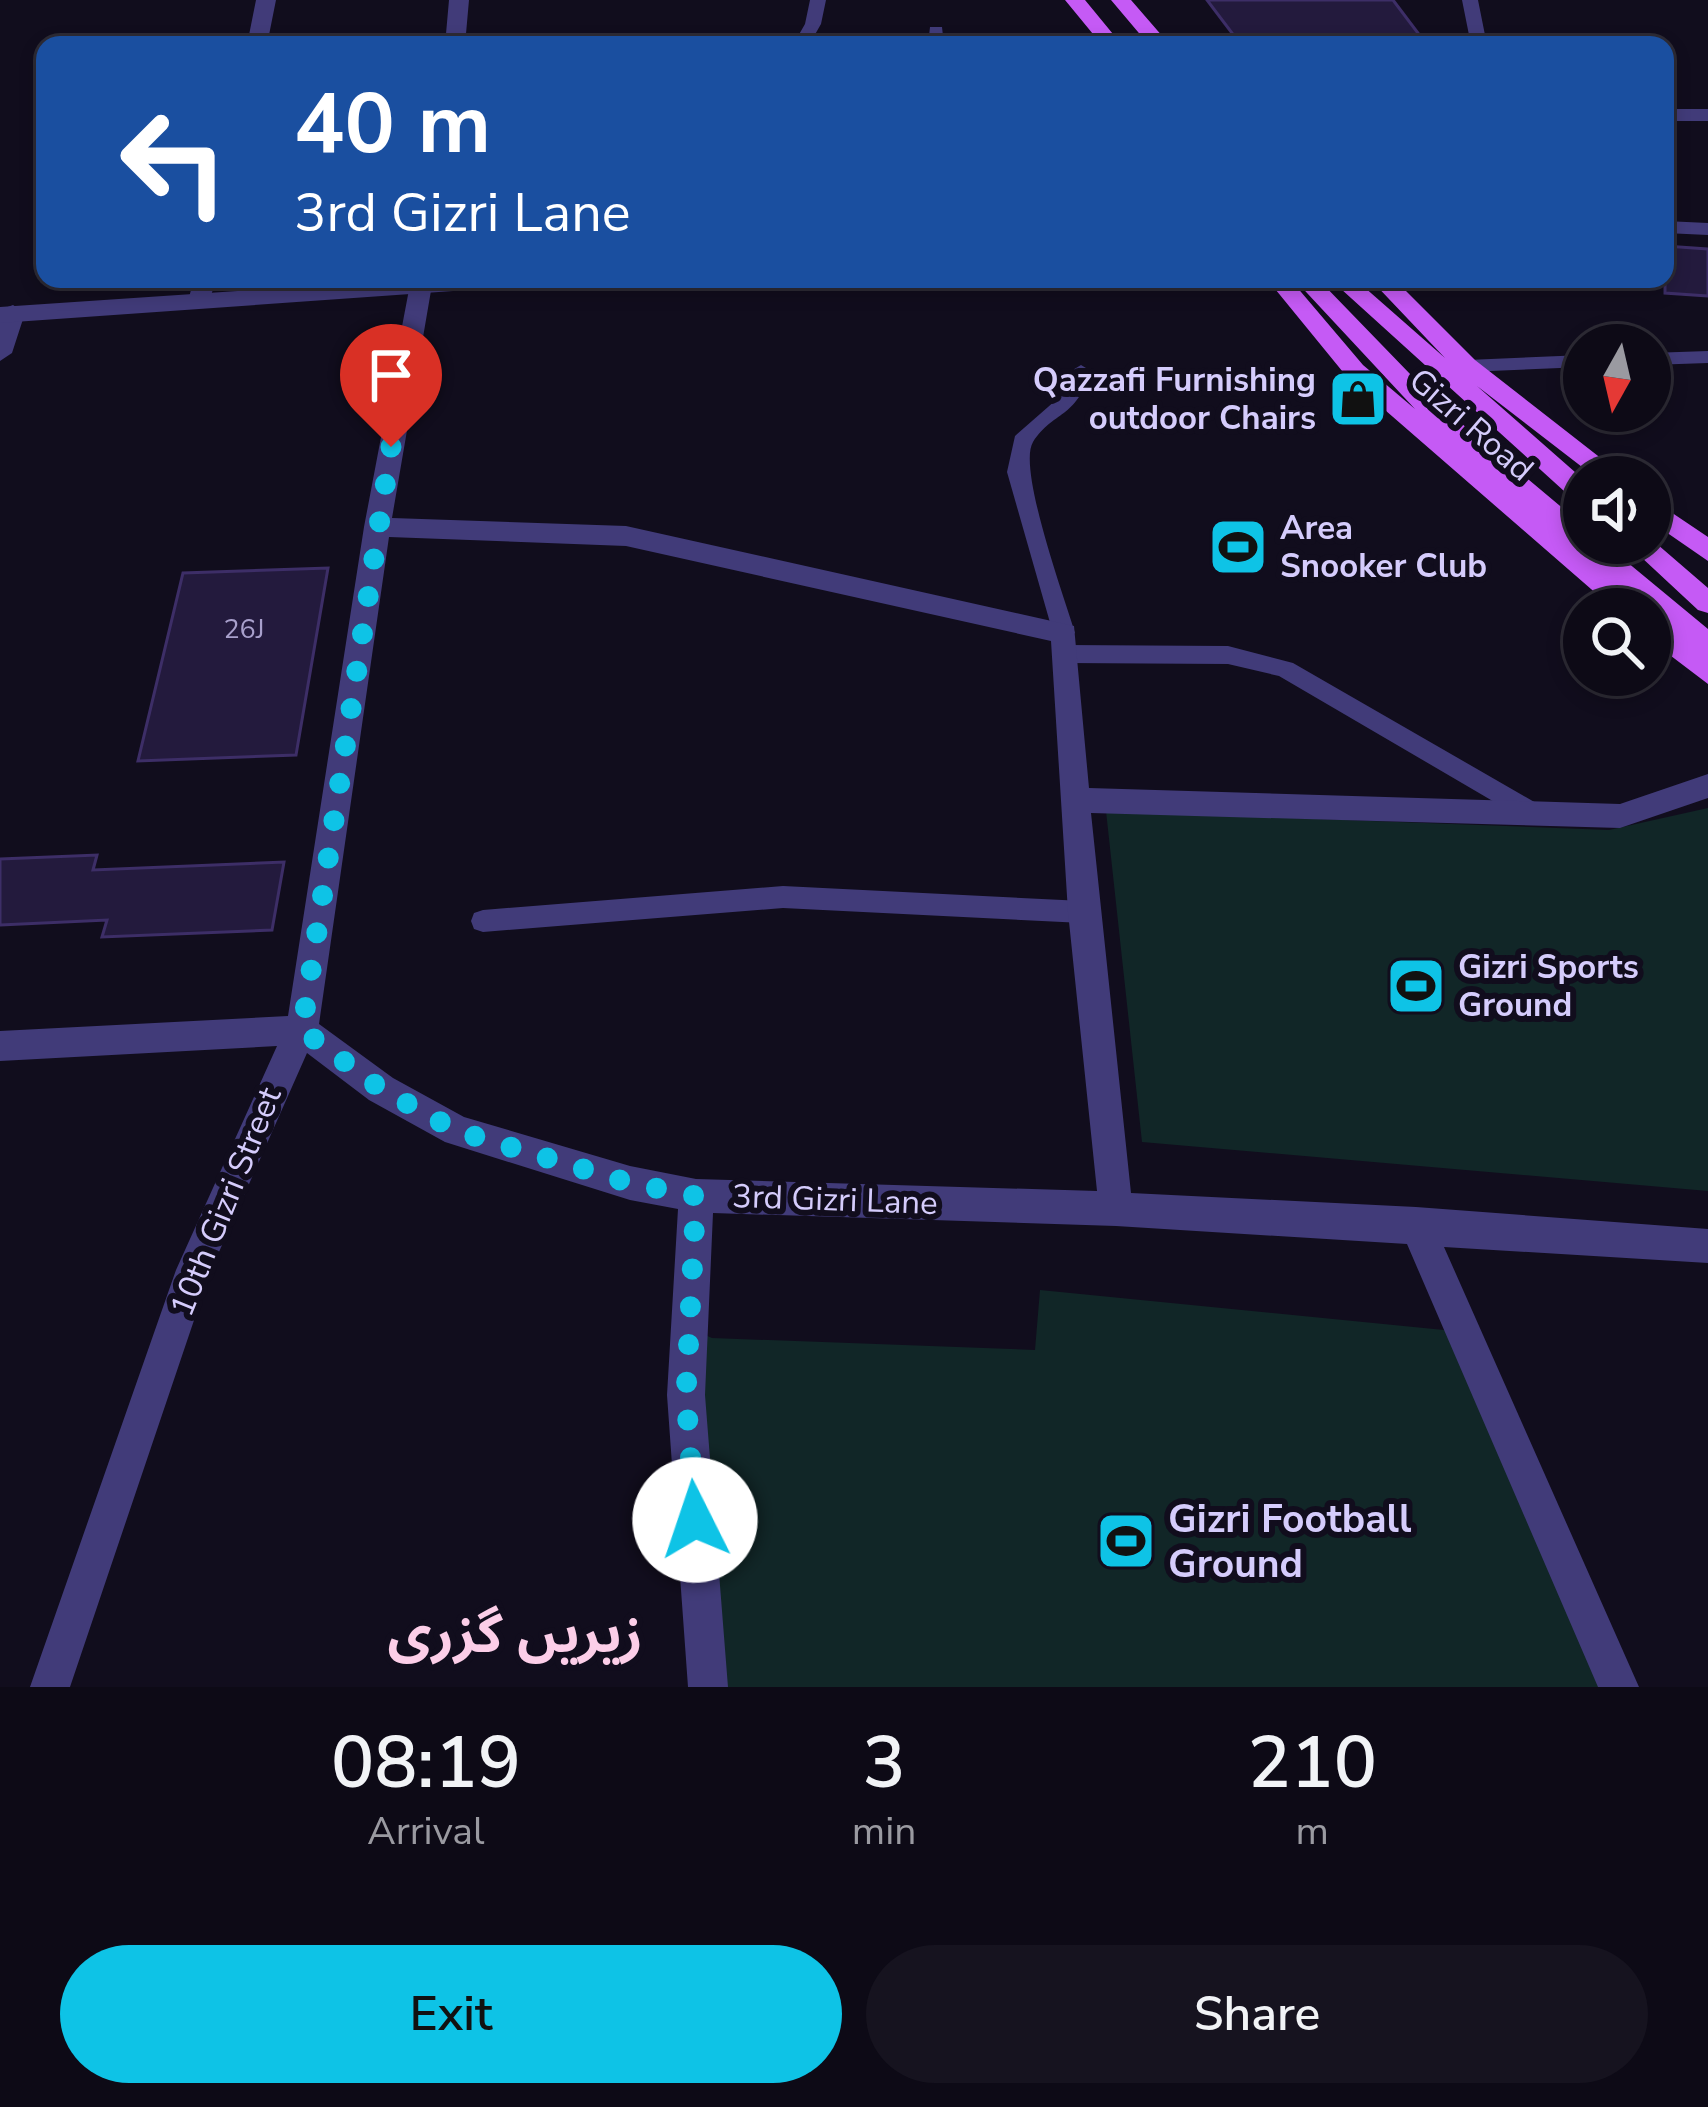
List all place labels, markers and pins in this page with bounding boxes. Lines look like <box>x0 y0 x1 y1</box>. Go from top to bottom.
pin <box>340 324 442 447</box>
place label: Qazzafi Furnishing outdoor Chairs <box>1033 358 1316 441</box>
shop icon: Qazzafi Furnishing outdoor Chairs <box>1327 368 1389 430</box>
place label: Area Snooker Club <box>1280 506 1487 589</box>
sports icon: Area Snooker Club <box>1207 516 1269 578</box>
place label: Gizri Sports Ground <box>1458 945 1639 1028</box>
sports icon: Gizri Sports Ground <box>1385 955 1447 1017</box>
place label: Gizri Football Ground <box>1168 1493 1412 1591</box>
sports icon: Gizri Football Ground <box>1095 1510 1157 1572</box>

